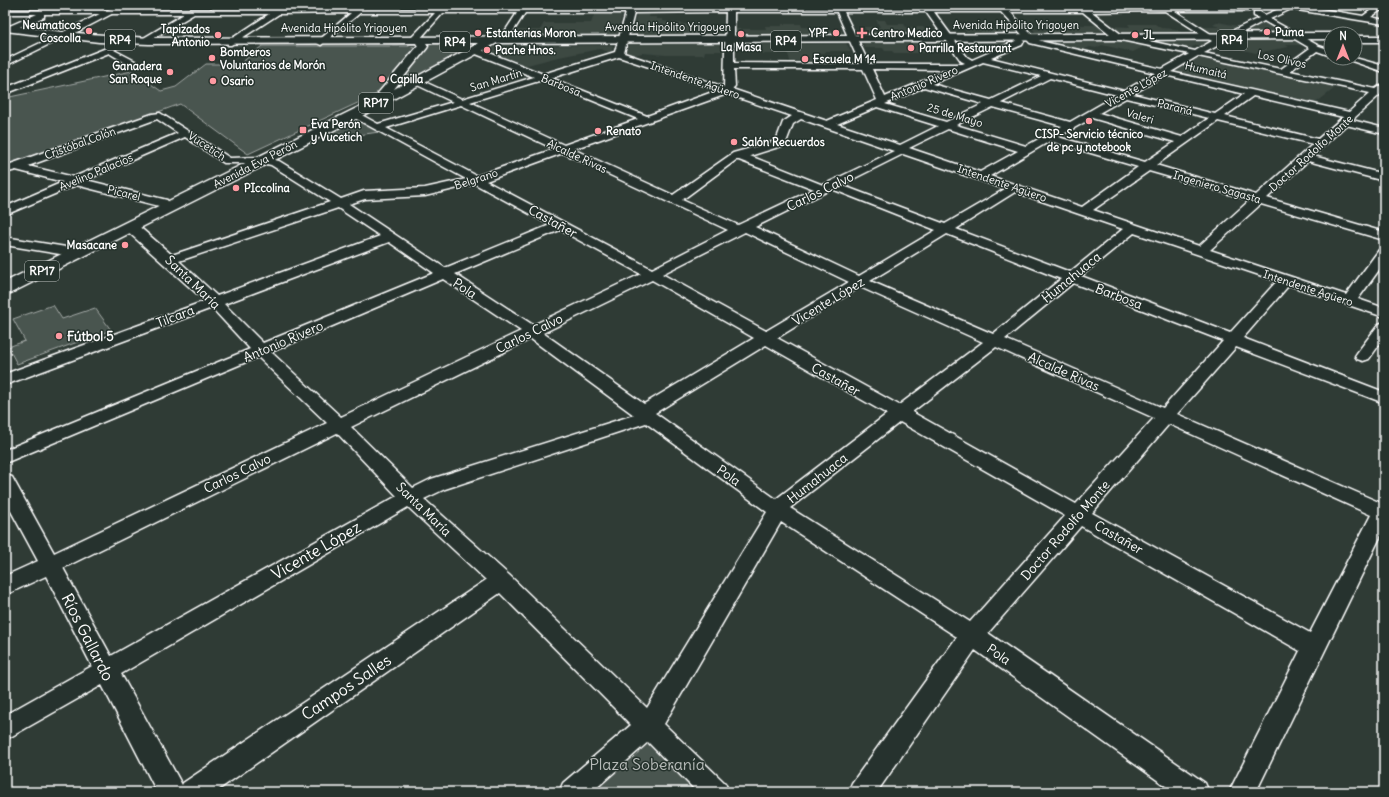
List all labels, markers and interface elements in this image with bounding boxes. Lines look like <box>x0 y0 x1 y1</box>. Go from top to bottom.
place label: Neumaticos Coscolla <box>22 18 82 45</box>
street label: Avenida Hipólito Yrigoyen <box>953 18 1079 32</box>
street label: Avenida Hipólito Yrigoyen <box>605 20 731 34</box>
street label: Avenida Hipólito Yrigoyen <box>281 21 407 35</box>
place label: Tapizados Antonio <box>161 22 210 49</box>
place label: Puma <box>1275 25 1305 39</box>
marker: Neumaticos Coscolla <box>84 26 94 36</box>
place label: Estanterias Moron <box>486 26 577 40</box>
place label: YPF <box>808 26 829 40</box>
place label: Centro Medico <box>871 26 942 40</box>
north arrow <box>1323 26 1363 66</box>
marker: Centro Medico <box>856 27 868 39</box>
marker: Puma <box>1262 27 1272 37</box>
marker: Estanterias Moron <box>473 28 483 38</box>
marker: YPF <box>831 28 841 38</box>
place label: JL <box>1143 28 1155 42</box>
marker: La Masa <box>736 29 746 39</box>
text: N <box>1339 29 1347 43</box>
road number: RP4 <box>105 30 135 50</box>
marker: Tapizados Antonio <box>213 30 223 40</box>
marker: JL <box>1130 30 1140 40</box>
road number: RP4 <box>1217 30 1247 50</box>
road number: RP4 <box>771 31 801 51</box>
road number: RP4 <box>440 32 470 52</box>
place label: La Masa <box>720 40 762 54</box>
place label: Parrilla Restaurant <box>919 41 1012 55</box>
place label: Pache Hnos. <box>495 43 556 57</box>
marker: Parrilla Restaurant <box>906 43 916 53</box>
place label: Bomberos Voluntarios de Morón <box>220 45 326 72</box>
marker: Pache Hnos. <box>482 45 492 55</box>
street label: Los Olivos <box>1256 47 1308 71</box>
place label: Escuela M 14 <box>813 52 877 66</box>
marker: Bomberos Voluntarios de Morón <box>207 53 217 63</box>
marker: Escuela M 14 <box>800 54 810 64</box>
street label: Intendente Agüero <box>648 58 742 102</box>
street label: Humaitá <box>1184 58 1228 82</box>
place label: Ganadera San Roque <box>109 59 163 87</box>
street label: Antonio Rivero <box>888 62 960 104</box>
street label: San Martín <box>468 65 524 95</box>
street label: Vicente López <box>1103 65 1169 111</box>
marker: Ganadera San Roque <box>165 67 175 77</box>
street label: Barbosa <box>539 71 583 99</box>
place label: Capilla <box>390 72 424 87</box>
place label: Osario <box>221 74 254 88</box>
marker: Capilla <box>377 74 387 84</box>
marker: Osario <box>208 76 218 86</box>
road number: RP17 <box>359 93 393 113</box>
street label: Paraná <box>1156 96 1194 118</box>
street label: 25 de Mayo <box>925 100 985 130</box>
street label: Valeri <box>1125 105 1155 127</box>
street label: Doctor Rodolfo Monte <box>1266 112 1356 194</box>
marker: CISP- Servicio técnico de pc y notebook <box>1084 116 1094 126</box>
place label: Eva Perón y Vucetich <box>311 117 363 145</box>
street label: Cristóbal Colón <box>42 124 118 162</box>
place label: Renato <box>606 124 641 138</box>
marker: Eva Perón y Vucetich <box>298 125 308 135</box>
marker: Renato <box>593 126 603 136</box>
place label: CISP- Servicio técnico de pc y notebook <box>1035 127 1143 155</box>
street label: Vucetich <box>185 129 229 163</box>
place label: Salón Recuerdos <box>742 135 825 149</box>
street label: Alcalde Rivas <box>545 136 609 176</box>
street label: Avenida Eva Perón <box>211 137 299 191</box>
marker: Salón Recuerdos <box>729 137 739 147</box>
street label: Avelino Palacios <box>57 150 135 194</box>
street label: Intendente Agüero <box>955 161 1049 205</box>
street label: Belgrano <box>452 165 500 193</box>
street label: Carlos Calvo <box>784 168 857 215</box>
street label: Ingeniero Sagasta <box>1171 168 1263 206</box>
place label: PIccolina <box>244 181 291 195</box>
street label: Picarel <box>106 182 142 204</box>
marker: PIccolina <box>231 183 241 193</box>
street label: Castañer <box>525 201 581 242</box>
place label: Masacane <box>67 238 117 252</box>
marker: Masacane <box>120 240 130 250</box>
street label: Humahuaca <box>1038 248 1105 307</box>
street label: Santa María <box>161 252 224 313</box>
road number: RP17 <box>25 261 59 281</box>
street label: Intendente Agüero <box>1261 267 1355 309</box>
street label: Vicente López <box>789 273 867 330</box>
street label: Pola <box>450 274 480 302</box>
street label: Barbosa <box>1093 280 1145 313</box>
street label: Tilcara <box>154 302 197 331</box>
street label: Carlos Calvo <box>493 310 566 357</box>
street label: Antonio Rivero <box>241 317 326 366</box>
place label: Fútbol 5 <box>67 328 114 345</box>
marker: Fútbol 5 <box>54 331 64 341</box>
street label: Alcalde Rivas <box>1025 348 1102 395</box>
street label: Castañer <box>808 359 864 400</box>
street label: Carlos Calvo <box>201 450 274 497</box>
street label: Humahuaca <box>784 450 851 507</box>
street label: Pola <box>714 461 744 490</box>
street label: Doctor Rodolfo Monte <box>1017 477 1114 584</box>
street label: Santa María <box>392 479 455 540</box>
street label: Vicente López <box>268 516 364 584</box>
street label: Castañer <box>1091 517 1147 558</box>
street label: Ríos Gallardo <box>57 590 119 684</box>
street label: Pola <box>984 640 1014 669</box>
street label: Campos Salles <box>297 650 395 724</box>
park label: Plaza Soberanía <box>589 754 705 774</box>

